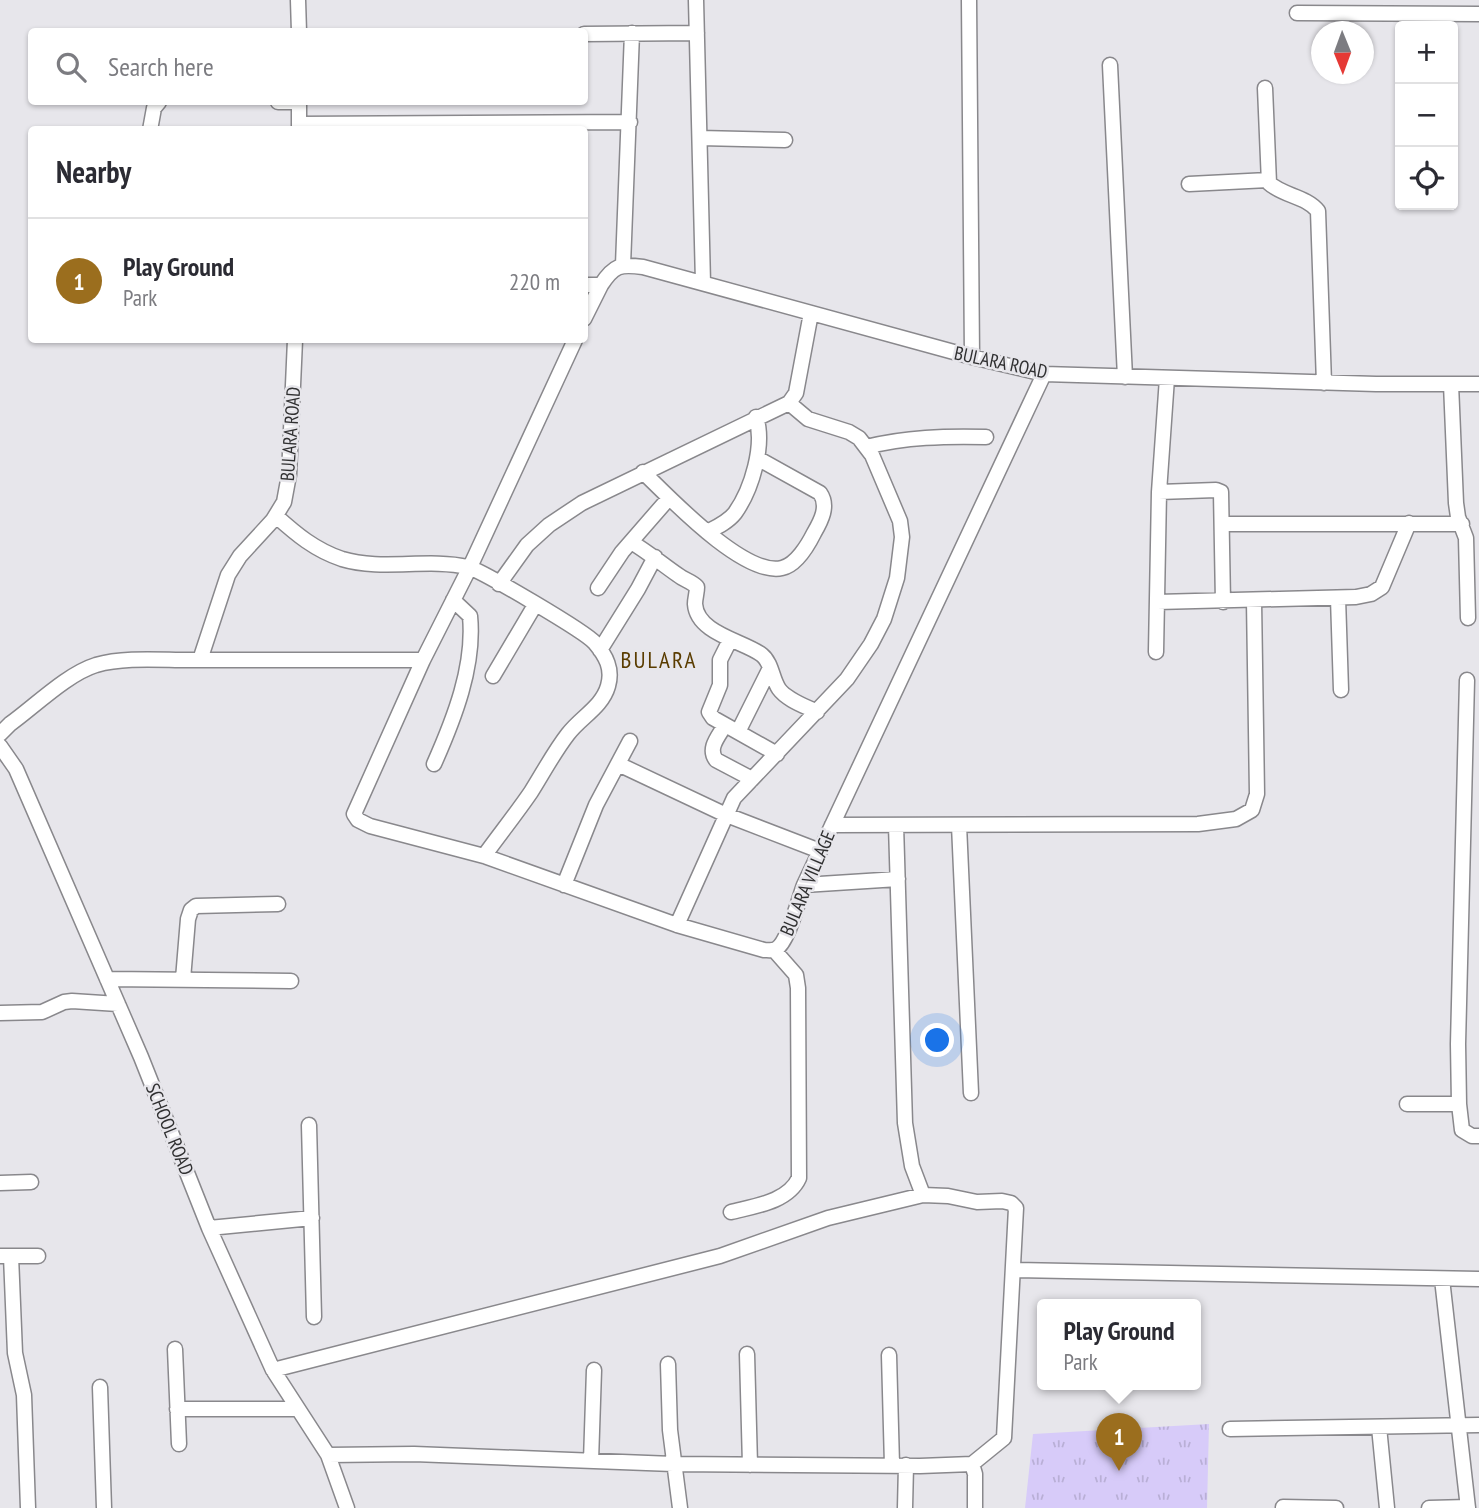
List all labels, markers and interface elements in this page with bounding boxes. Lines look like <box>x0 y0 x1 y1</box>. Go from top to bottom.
north arrow <box>1311 21 1374 84</box>
map controls <box>1395 21 1458 210</box>
button: + <box>1395 21 1458 84</box>
search box <box>28 28 588 105</box>
icon: search <box>52 48 90 86</box>
text: Search here <box>108 50 214 83</box>
button: − <box>1395 84 1458 147</box>
button: locate <box>1395 147 1458 210</box>
text: Nearby <box>56 152 131 191</box>
text: Play Ground <box>123 250 234 283</box>
text: 1 <box>74 267 85 296</box>
text: 220 m <box>509 267 560 296</box>
text: Park <box>123 283 157 312</box>
street label: BULARA ROAD <box>952 340 1050 384</box>
street label: BULARA ROAD <box>275 386 305 482</box>
district label: BULARA <box>621 645 697 674</box>
street label: BULARA VILLAGE <box>774 827 840 939</box>
your location <box>920 1023 954 1057</box>
street label: SCHOOL ROAD <box>141 1080 199 1178</box>
popup <box>1037 1299 1201 1390</box>
text: Play Ground <box>1063 1314 1175 1347</box>
text: Park <box>1063 1347 1098 1376</box>
pin: 1 <box>1096 1413 1142 1471</box>

